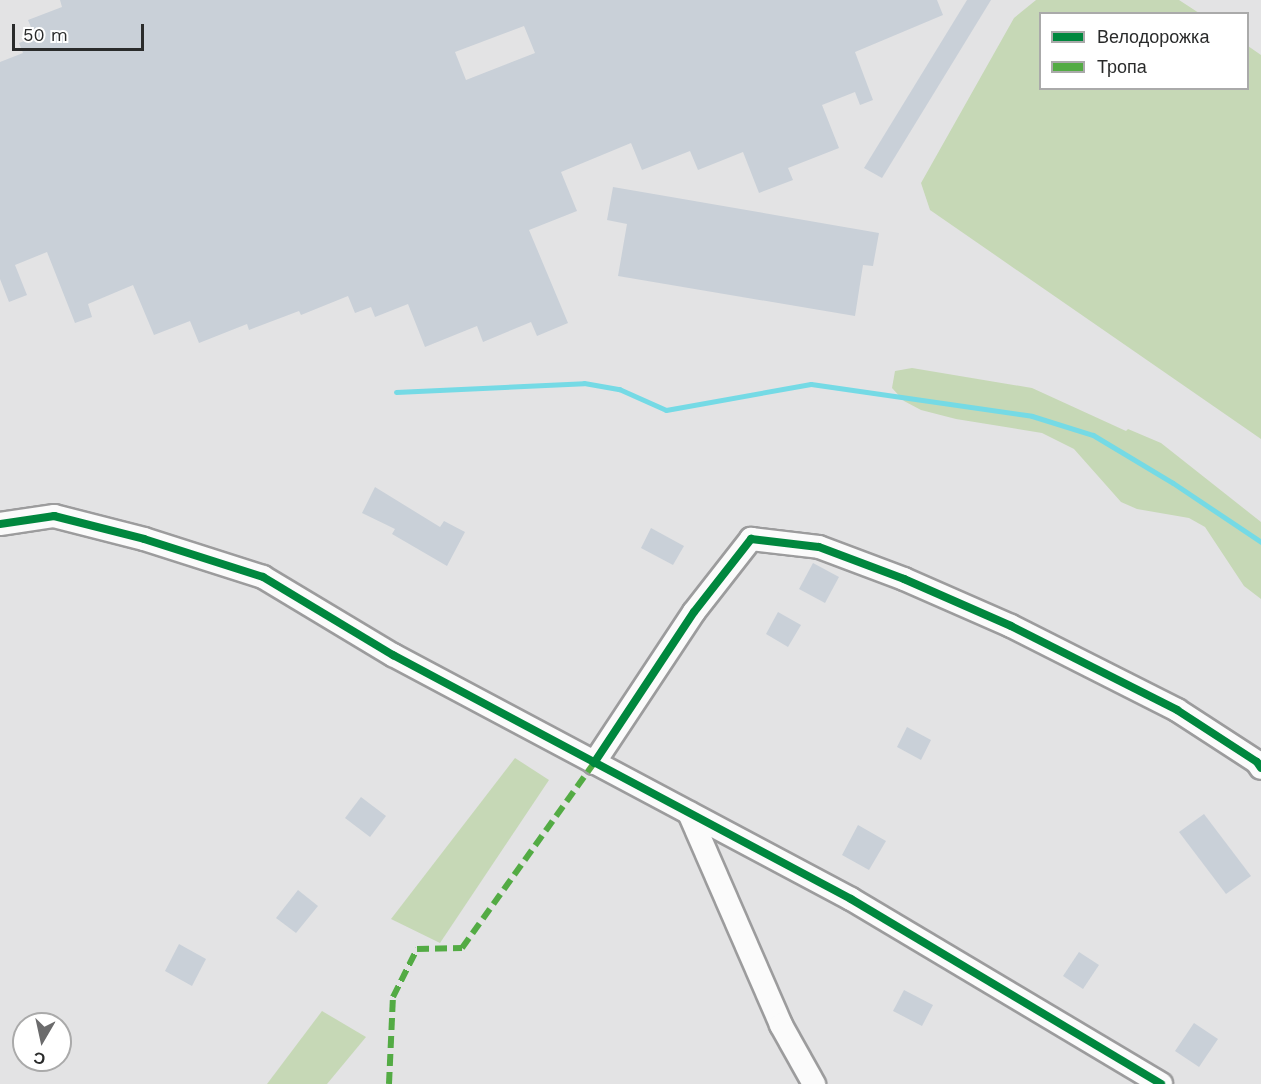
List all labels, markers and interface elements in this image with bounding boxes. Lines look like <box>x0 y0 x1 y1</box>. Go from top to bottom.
scale bar <box>15 12 147 50</box>
legend <box>1039 12 1249 90</box>
text: 50 m <box>23 24 68 45</box>
text: Велодорожка <box>1097 26 1209 47</box>
text: Тропа <box>1097 56 1147 77</box>
north arrow <box>12 1012 72 1072</box>
text: С <box>32 1048 47 1069</box>

